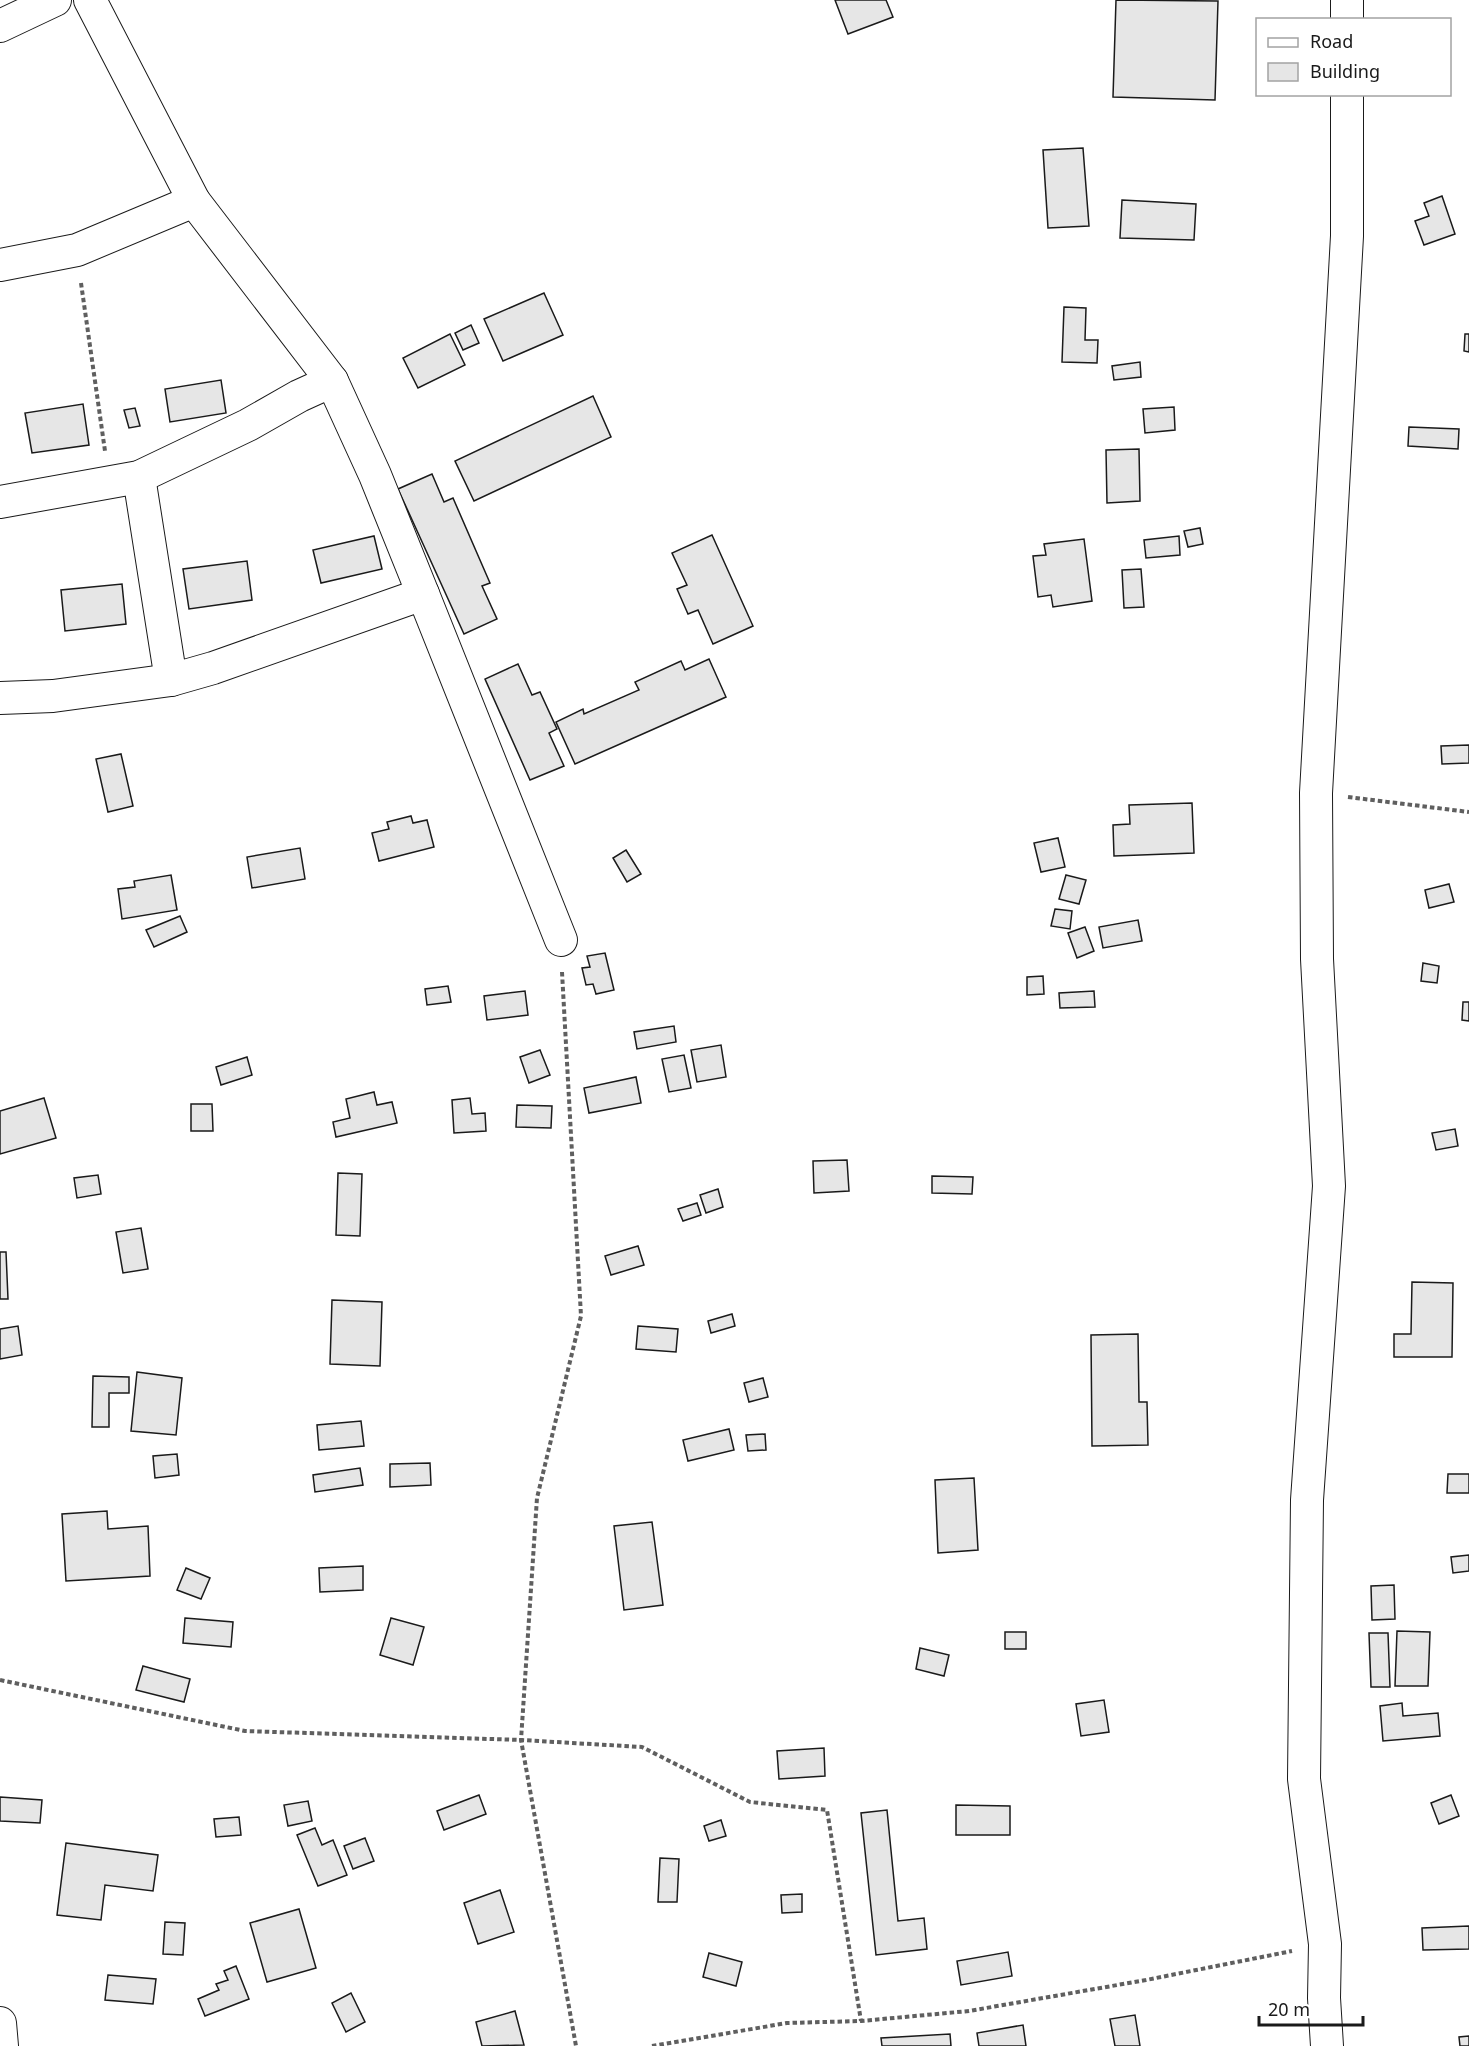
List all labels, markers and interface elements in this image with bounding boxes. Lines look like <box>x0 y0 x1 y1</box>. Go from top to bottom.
legend <box>1256 18 1451 96</box>
text: Road <box>1310 29 1353 53</box>
text: Building <box>1310 59 1380 83</box>
scale bar <box>1259 1989 1362 2027</box>
text: 20 m <box>1268 1997 1310 2021</box>

